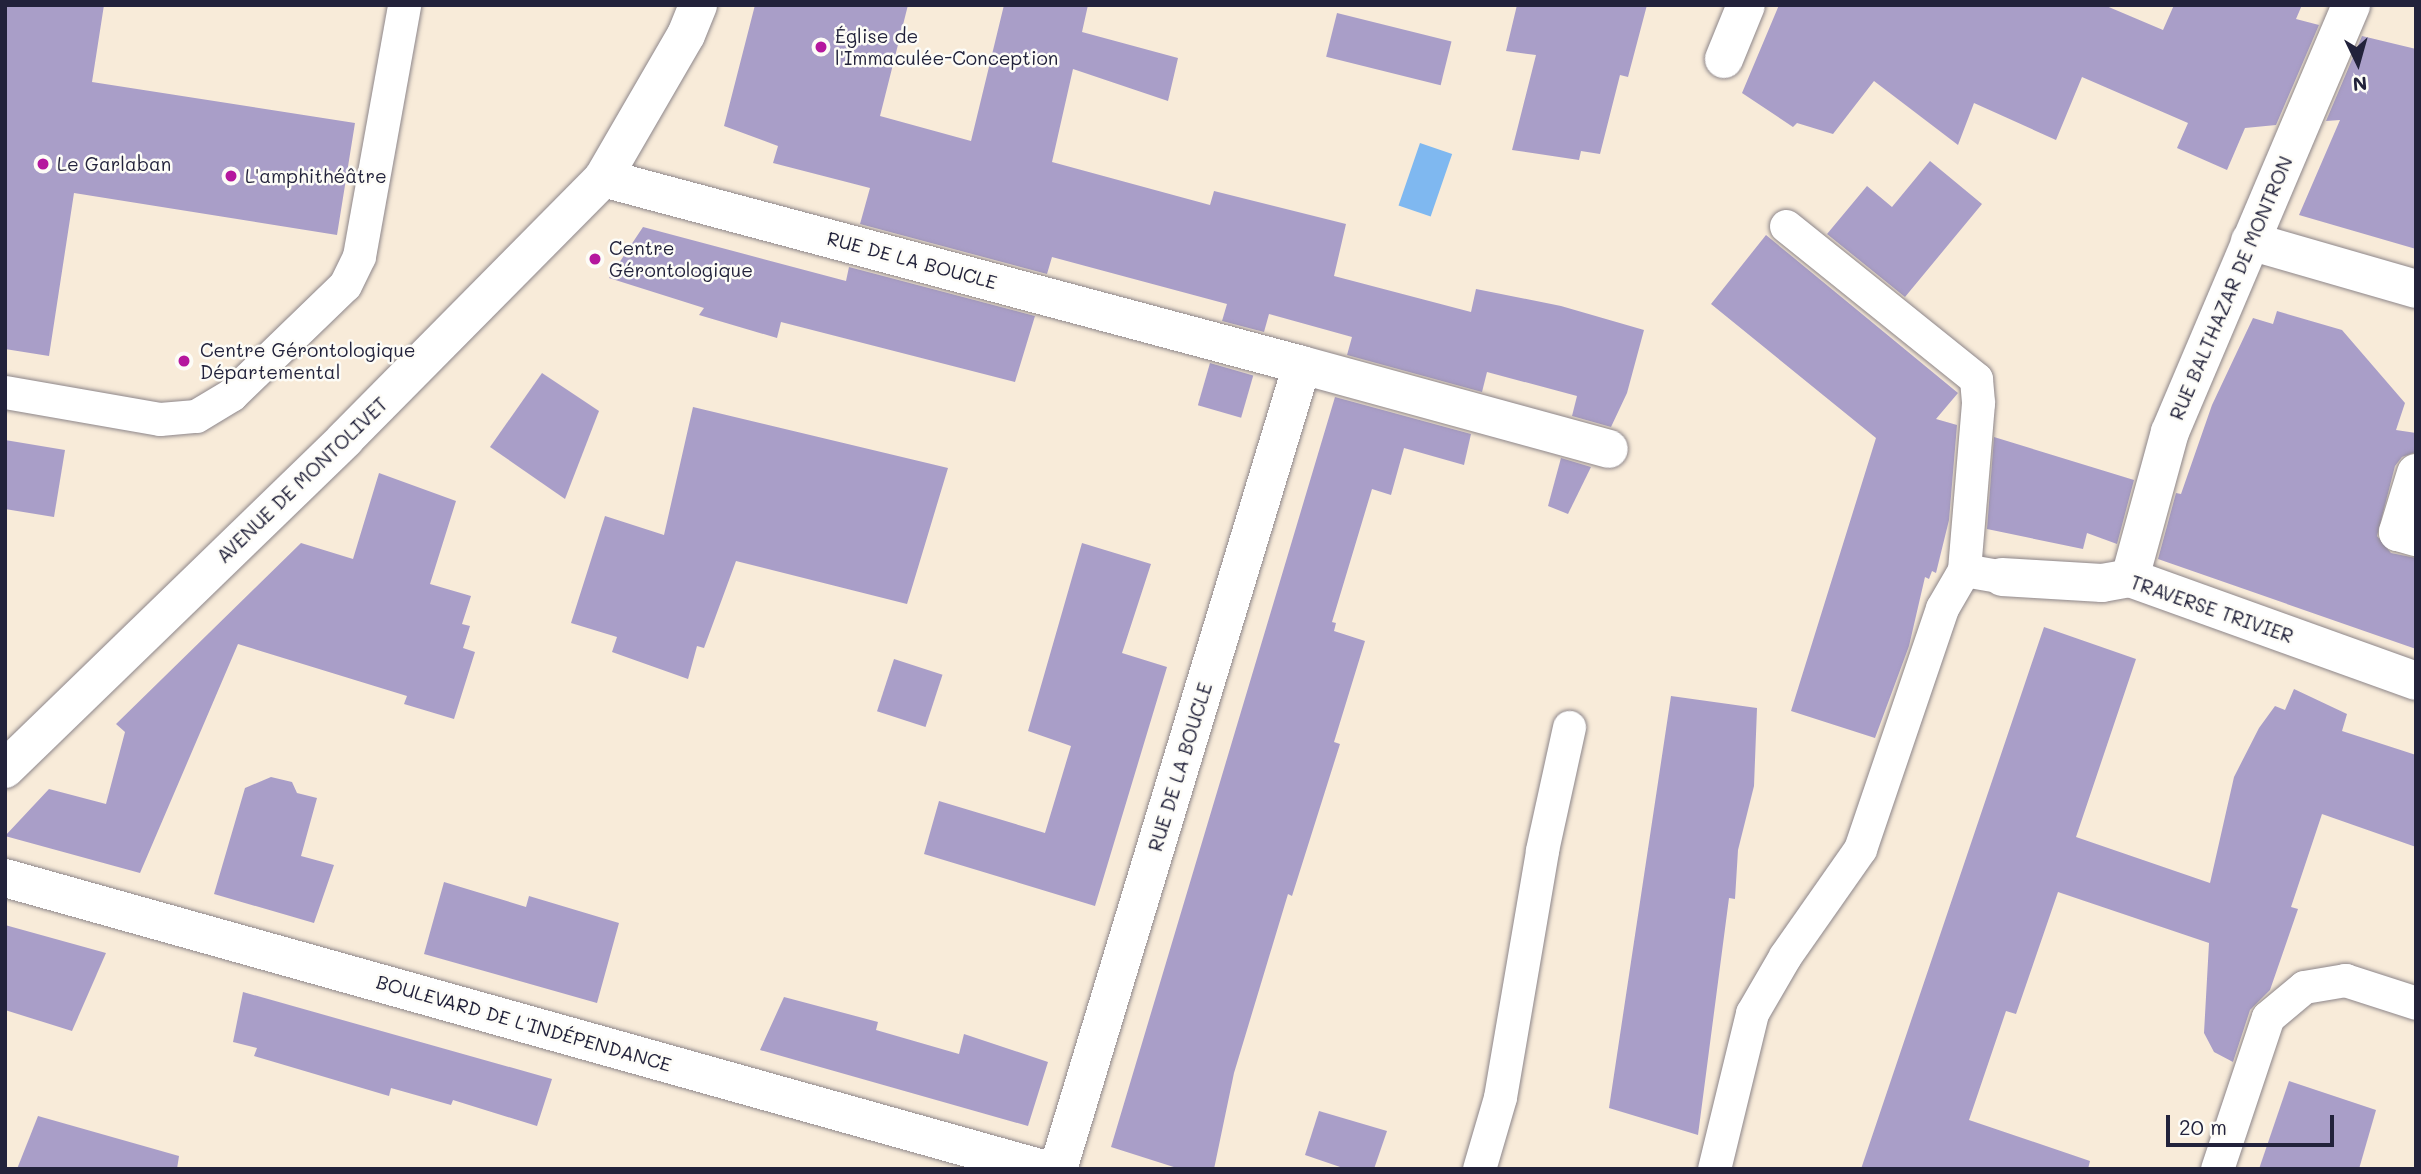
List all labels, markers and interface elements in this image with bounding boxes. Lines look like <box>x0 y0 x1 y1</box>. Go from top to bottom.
place label: Église de l'Immaculée-Conception <box>835 25 1058 69</box>
north arrow <box>2323 28 2393 98</box>
marker: Église de l'Immaculée-Conception <box>813 39 829 55</box>
text: N <box>2352 71 2368 97</box>
place label: Le Garlaban <box>57 153 171 175</box>
street label: RUE BALTHAZAR DE MONTRON <box>2165 153 2297 423</box>
marker: Le Garlaban <box>35 156 51 172</box>
place label: L'amphithéâtre <box>245 165 387 187</box>
marker: L'amphithéâtre <box>223 168 239 184</box>
street label: RUE DE LA BOUCLE <box>825 226 999 294</box>
place label: Centre Gérontologique <box>609 237 753 281</box>
marker: Centre Gérontologique <box>587 251 603 267</box>
place label: Centre Gérontologique Départemental <box>200 339 416 383</box>
marker: Centre Gérontologique Départemental <box>174 351 194 371</box>
street label: AVENUE DE MONTOLIVET <box>212 392 392 568</box>
street label: TRAVERSE TRIVIER <box>2128 570 2296 648</box>
street label: RUE DE LA BOUCLE <box>1144 680 1216 854</box>
street label: BOULEVARD DE L'INDÉPENDANCE <box>374 970 674 1076</box>
scale bar <box>2169 1100 2337 1144</box>
text: 20 m <box>2179 1113 2227 1140</box>

